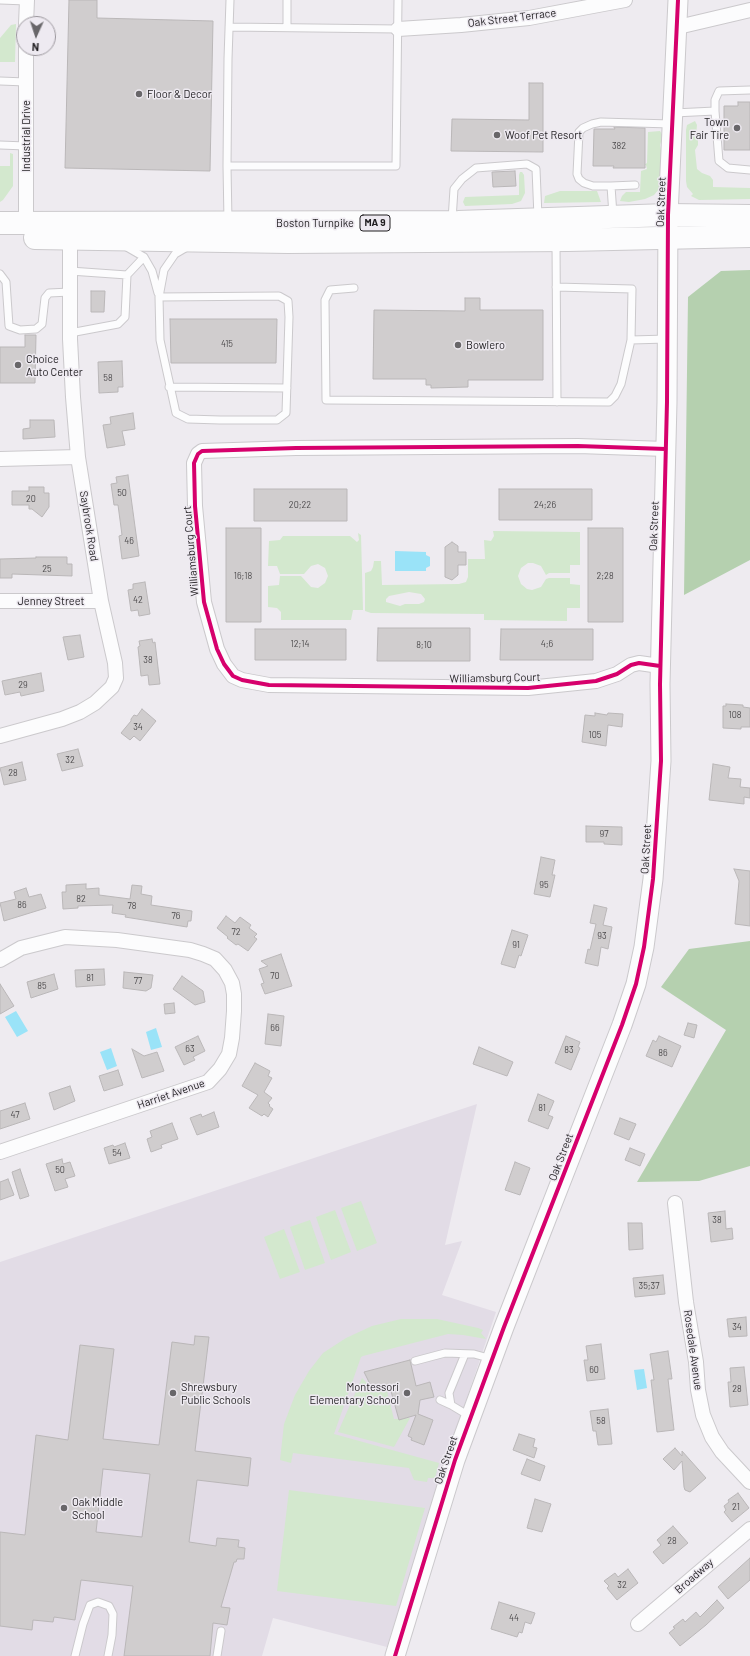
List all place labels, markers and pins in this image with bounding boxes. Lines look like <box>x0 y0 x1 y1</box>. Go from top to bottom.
place label: Floor & Decor <box>147 87 212 101</box>
marker: Floor & Decor <box>134 89 144 99</box>
place label: Town Fair Tire <box>690 115 729 141</box>
marker: Town Fair Tire <box>732 123 742 133</box>
place label: Woof Pet Resort <box>505 128 582 142</box>
marker: Woof Pet Resort <box>492 130 502 140</box>
place label: Bowlero <box>466 338 505 352</box>
marker: Bowlero <box>453 340 463 350</box>
place label: Choice Auto Center <box>26 352 83 378</box>
marker: Choice Auto Center <box>13 360 23 370</box>
place label: Shrewsbury Public Schools <box>181 1380 250 1406</box>
place label: Montessori Elementary School <box>309 1380 399 1406</box>
marker: Shrewsbury Public Schools <box>168 1388 178 1398</box>
marker: Montessori Elementary School <box>402 1388 412 1398</box>
place label: Oak Middle School <box>72 1495 123 1521</box>
marker: Oak Middle School <box>59 1503 69 1513</box>

